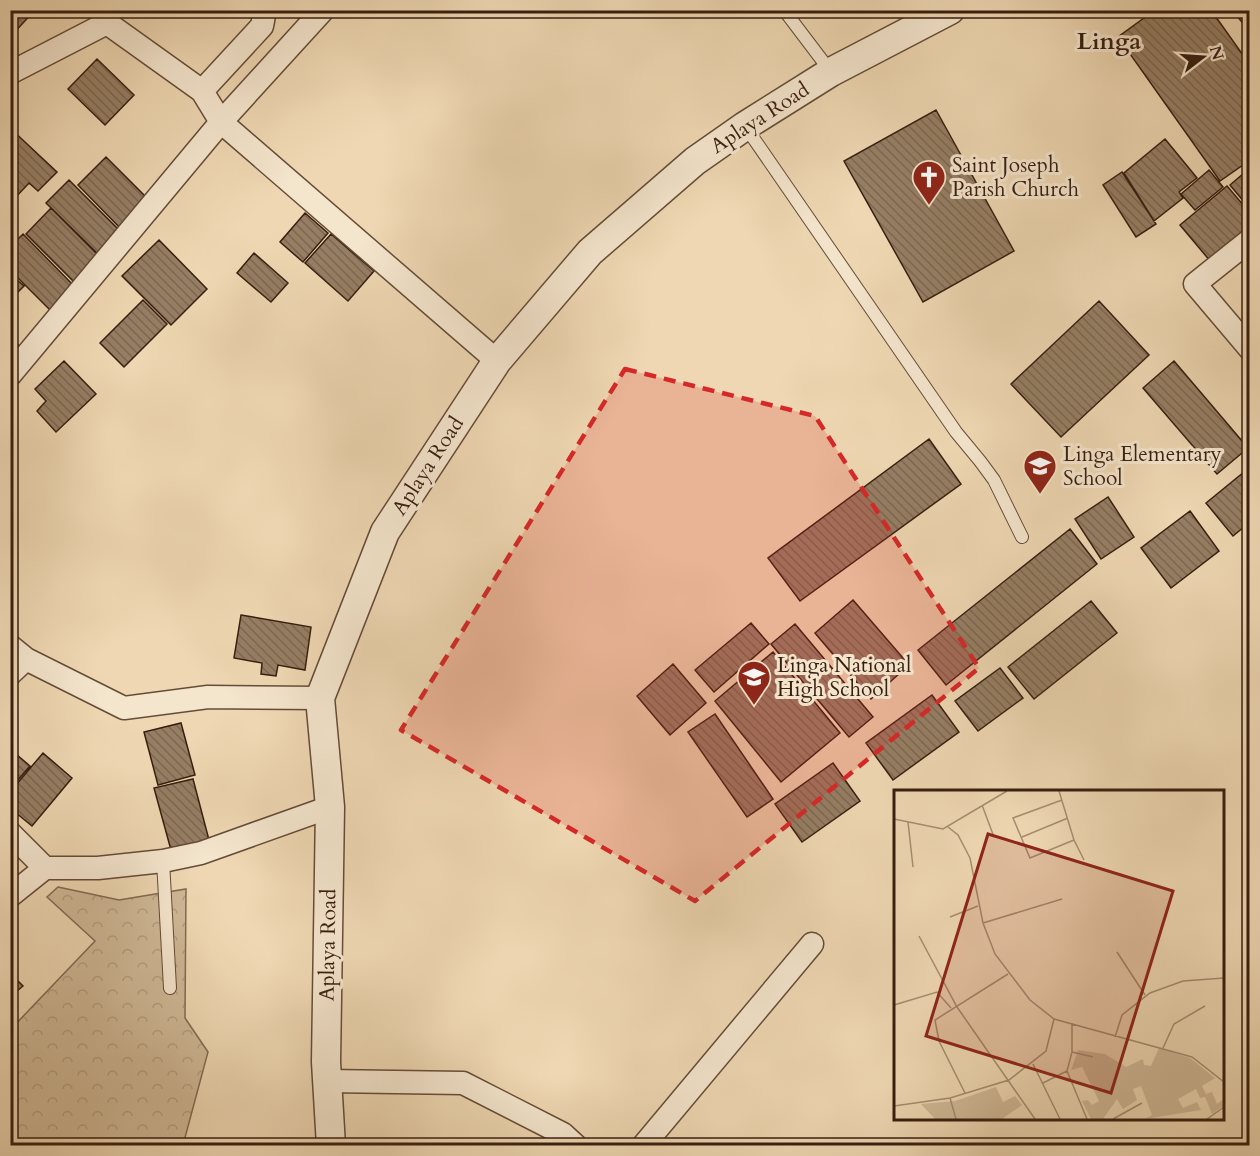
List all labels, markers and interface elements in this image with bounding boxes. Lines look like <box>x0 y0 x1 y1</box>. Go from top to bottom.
district label: Linga <box>1077 25 1141 58</box>
north arrow <box>1173 27 1233 87</box>
text: N <box>1204 43 1229 63</box>
street label: Aplaya Road <box>705 75 815 161</box>
place label: Saint Joseph Parish Church <box>952 151 1080 204</box>
church icon: Saint Joseph Parish Church <box>911 159 947 206</box>
street label: Aplaya Road <box>385 411 471 521</box>
place label: Linga Elementary School <box>1063 440 1222 493</box>
school or university icon: Linga Elementary School <box>1022 448 1058 495</box>
place label: Linga National High School <box>777 651 911 704</box>
school or university icon: Linga National High School <box>736 659 772 706</box>
inset map <box>894 790 1224 1120</box>
street label: Aplaya Road <box>313 889 343 1001</box>

